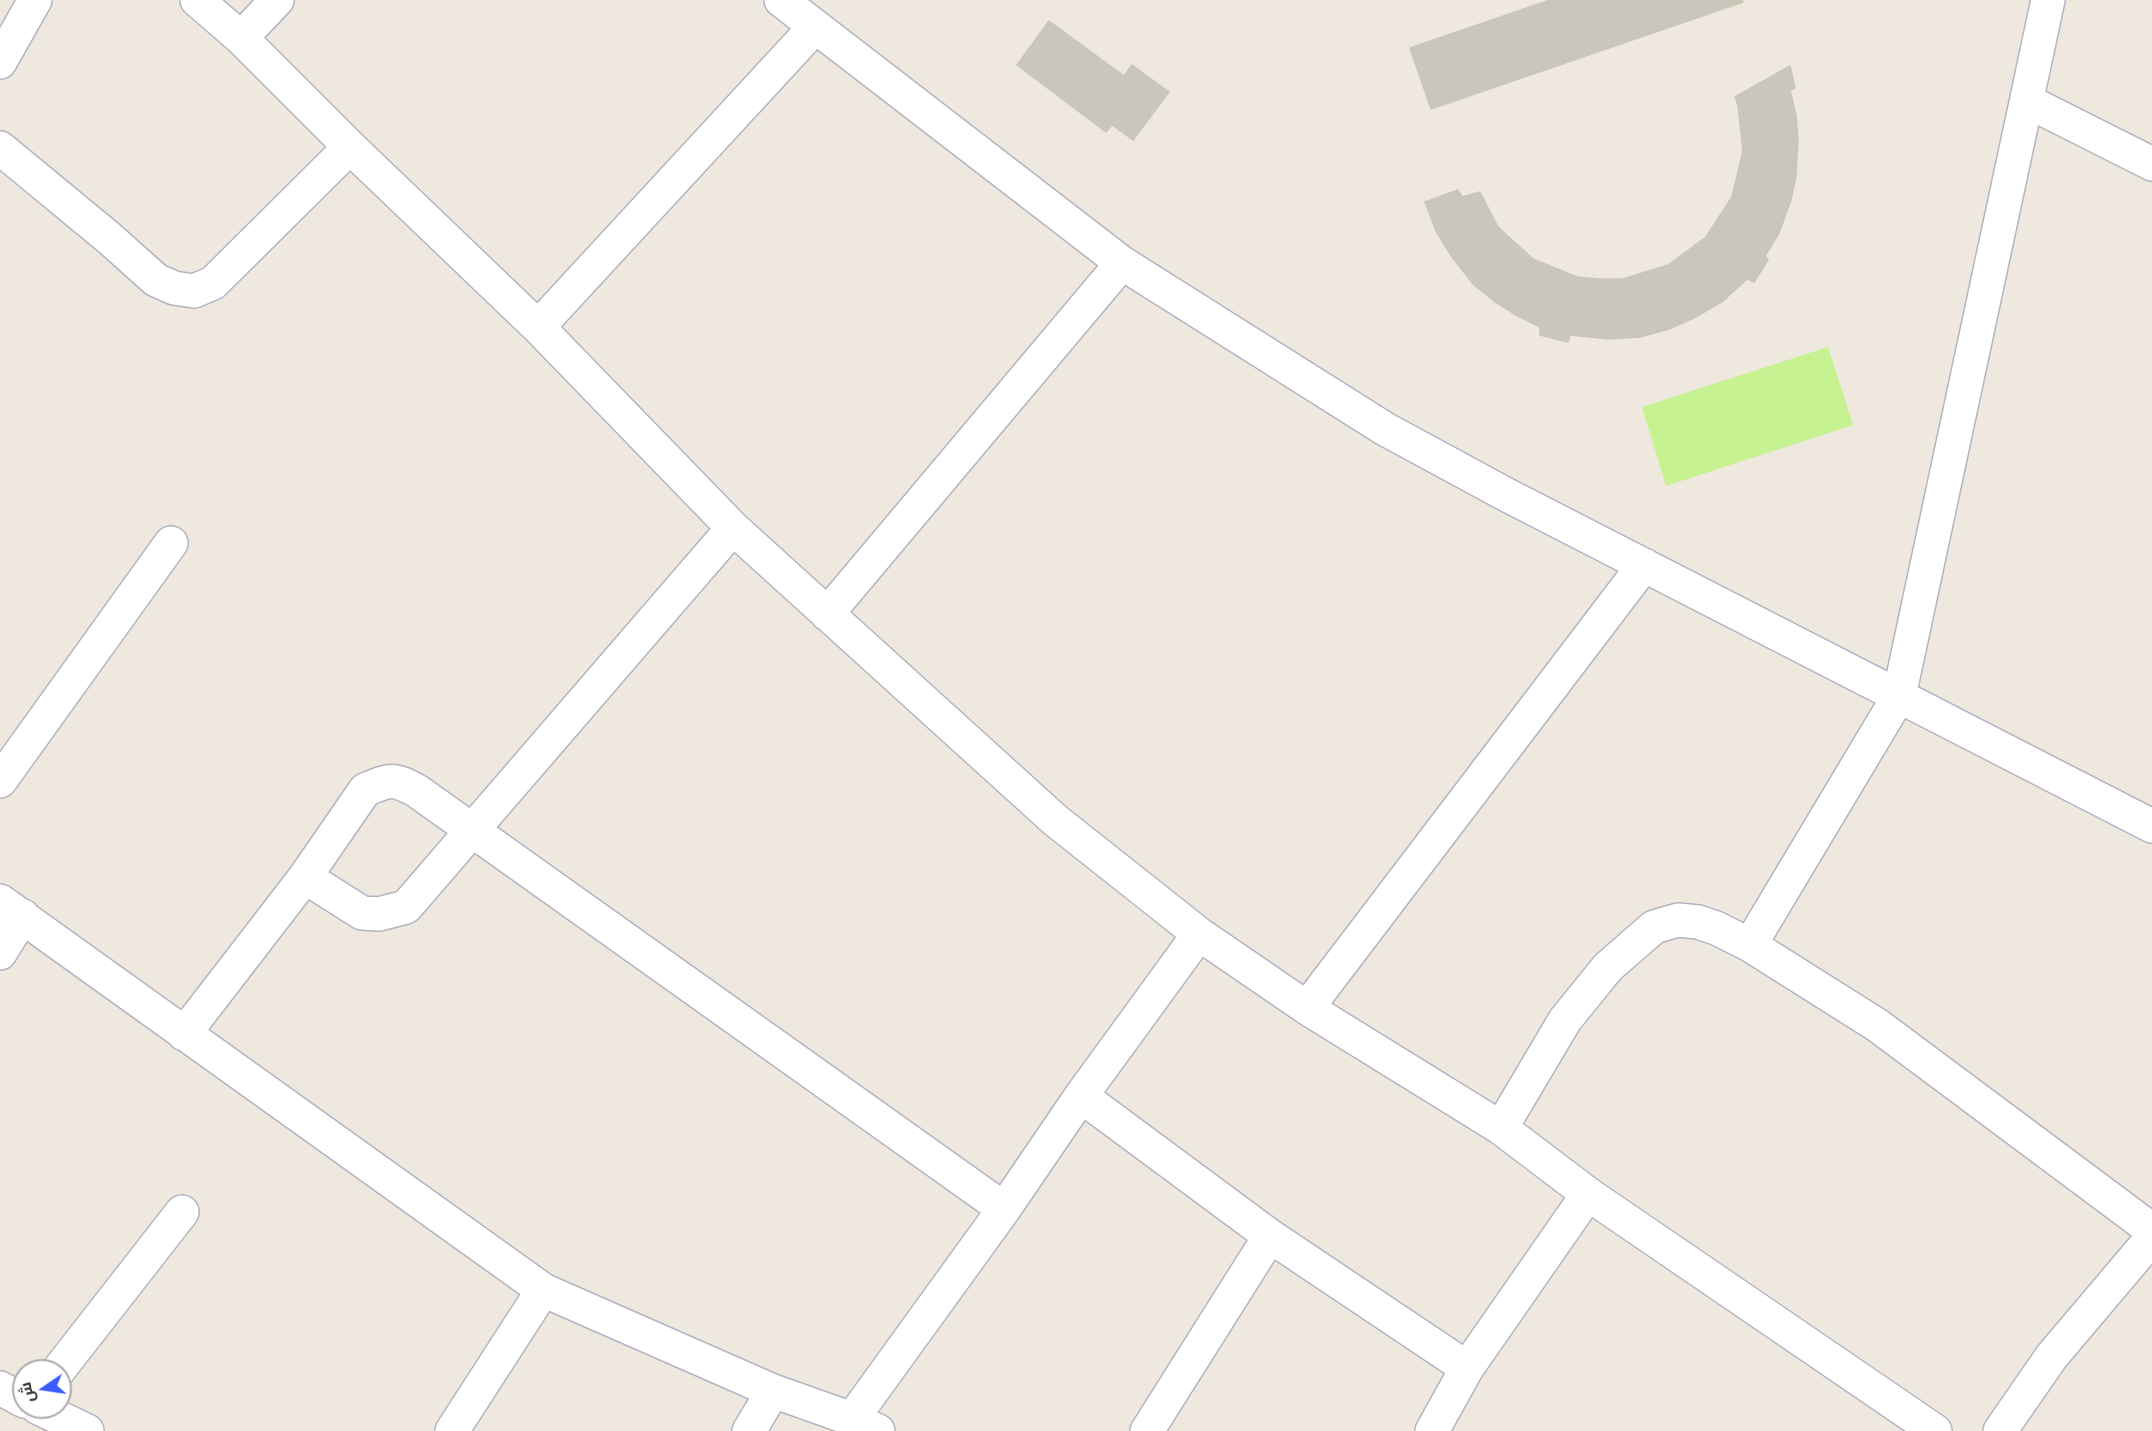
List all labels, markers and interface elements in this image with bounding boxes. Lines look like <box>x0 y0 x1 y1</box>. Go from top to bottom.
north arrow <box>12 1359 72 1419</box>
text: ش <box>14 1380 38 1405</box>

